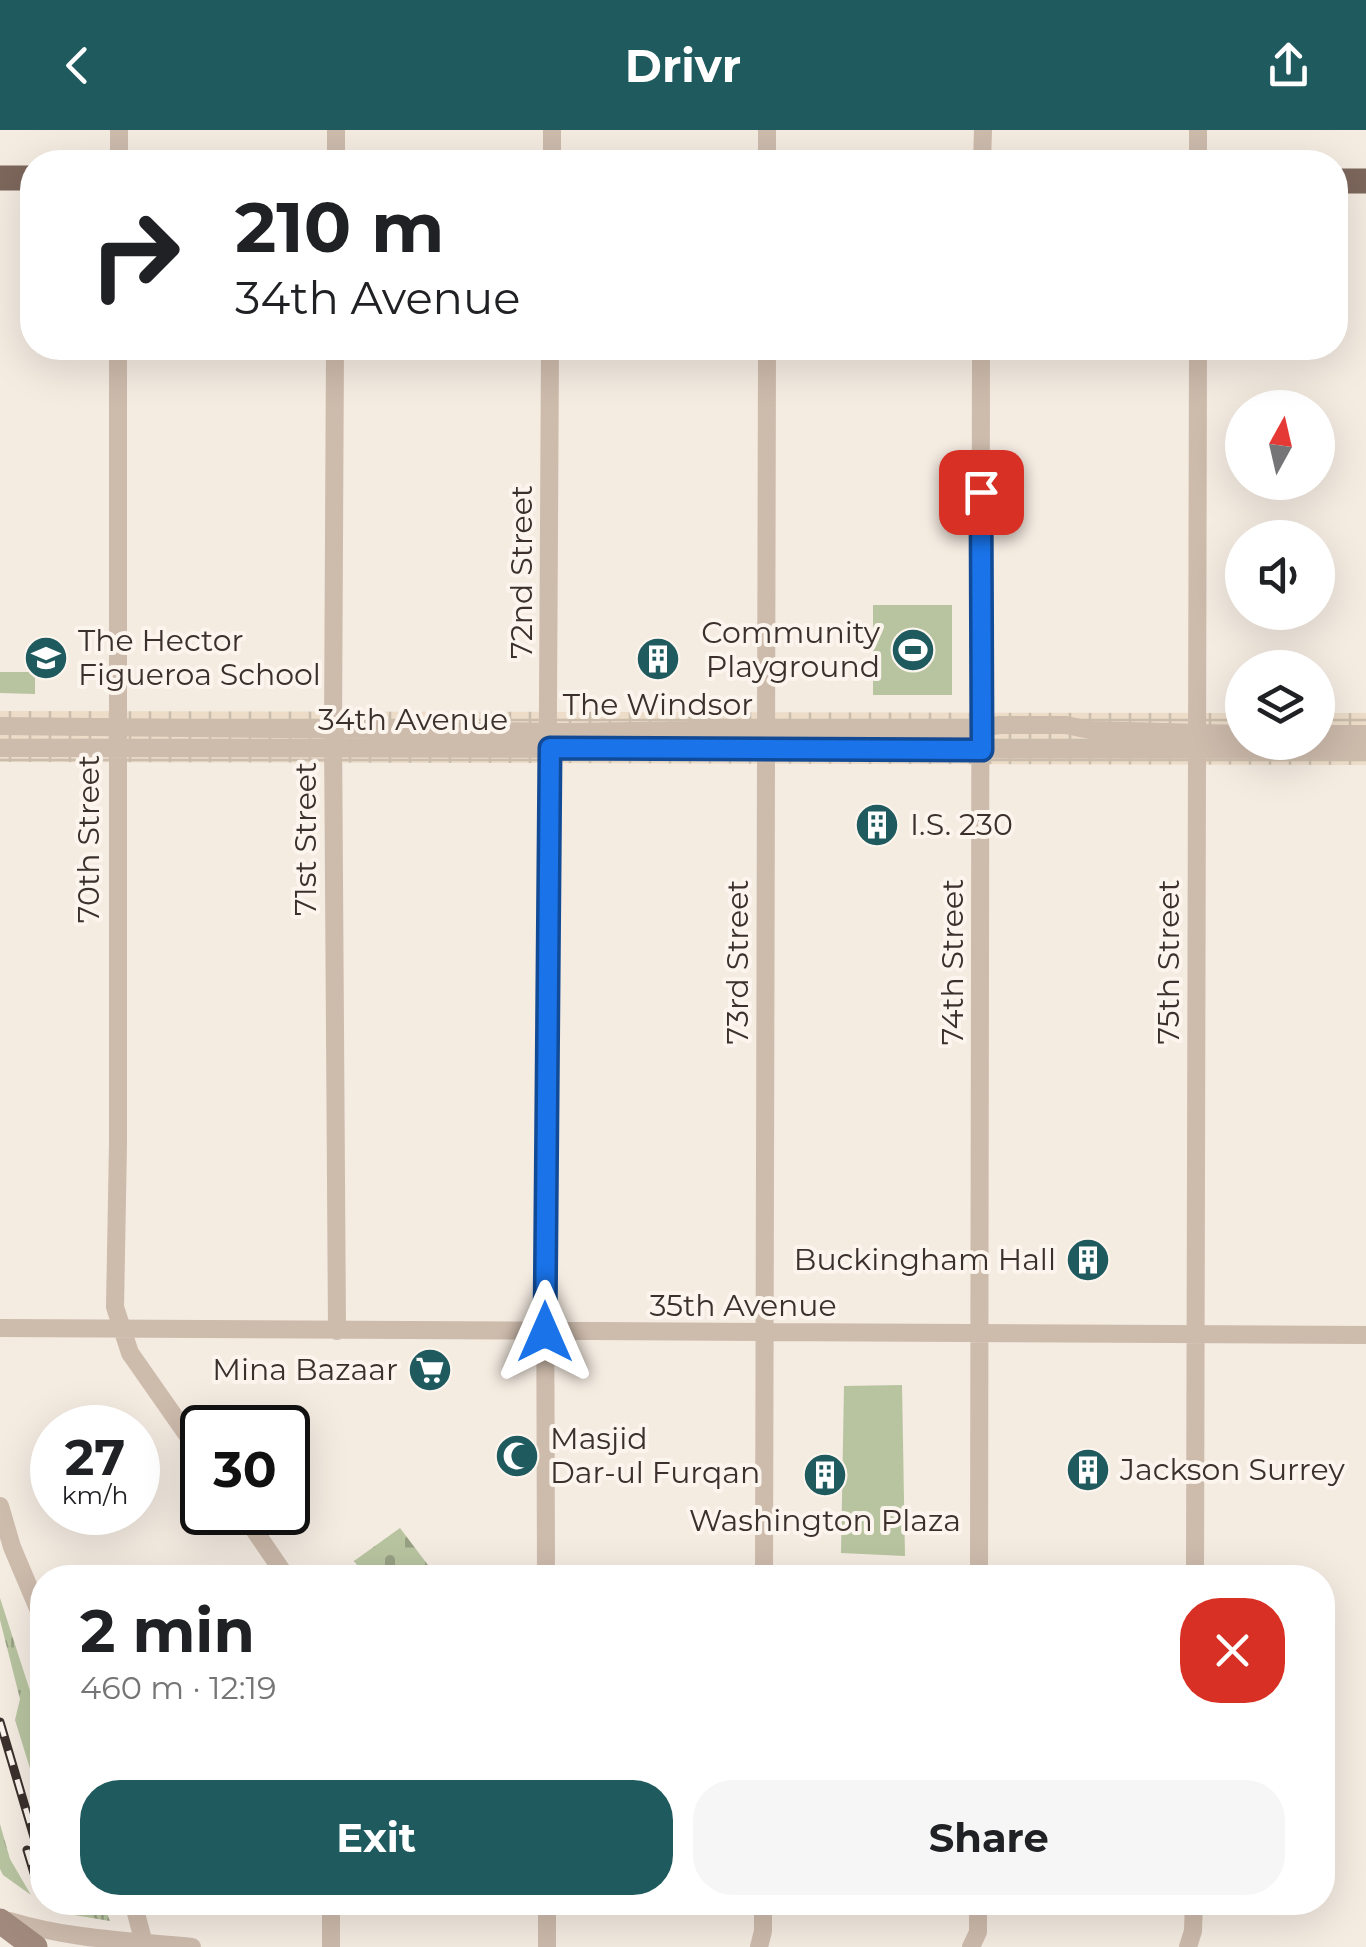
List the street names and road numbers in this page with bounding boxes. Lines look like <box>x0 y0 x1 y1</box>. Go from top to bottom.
street label: 72nd Street <box>503 485 540 659</box>
street label: 34th Avenue <box>318 701 508 738</box>
street label: 70th Street <box>70 755 107 923</box>
street label: 71st Street <box>287 762 324 916</box>
street label: 74th Street <box>934 879 971 1045</box>
street label: 75th Street <box>1150 879 1187 1045</box>
street label: 73rd Street <box>719 880 756 1044</box>
street label: 35th Avenue <box>649 1287 837 1324</box>

